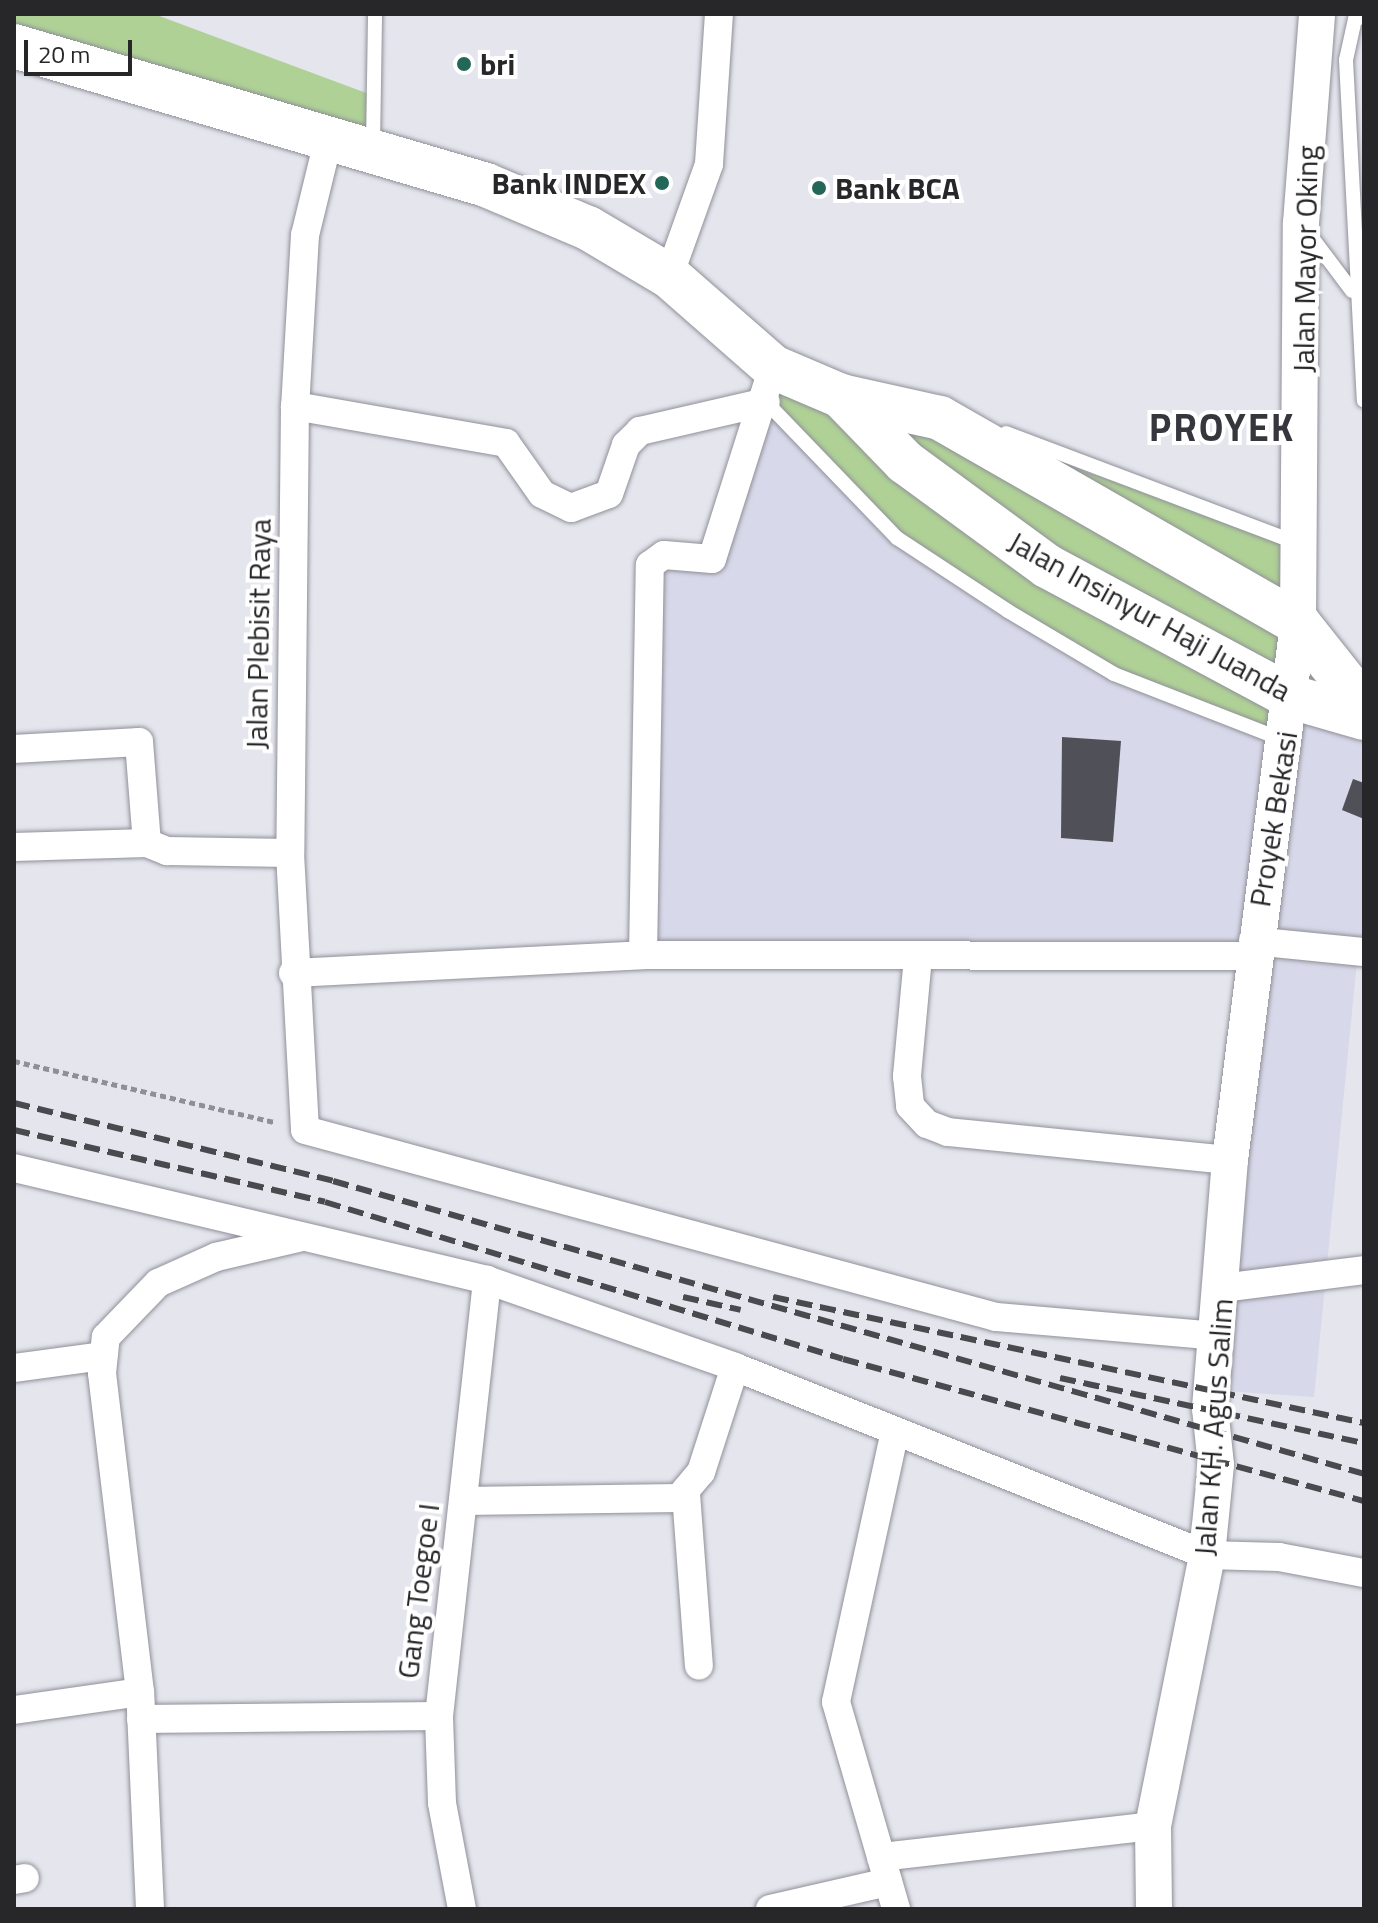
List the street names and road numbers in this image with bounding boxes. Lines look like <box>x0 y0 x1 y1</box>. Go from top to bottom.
street label: Jalan Mayor Oking <box>1285 145 1325 373</box>
street label: Jalan Plebisit Raya <box>238 518 278 750</box>
street label: Jalan Insinyur Haji Juanda <box>1002 523 1298 709</box>
street label: Proyek Bekasi <box>1241 729 1305 909</box>
street label: Jalan KH. Agus Salim <box>1186 1297 1240 1557</box>
street label: Gang Toegoe I <box>389 1501 447 1681</box>

